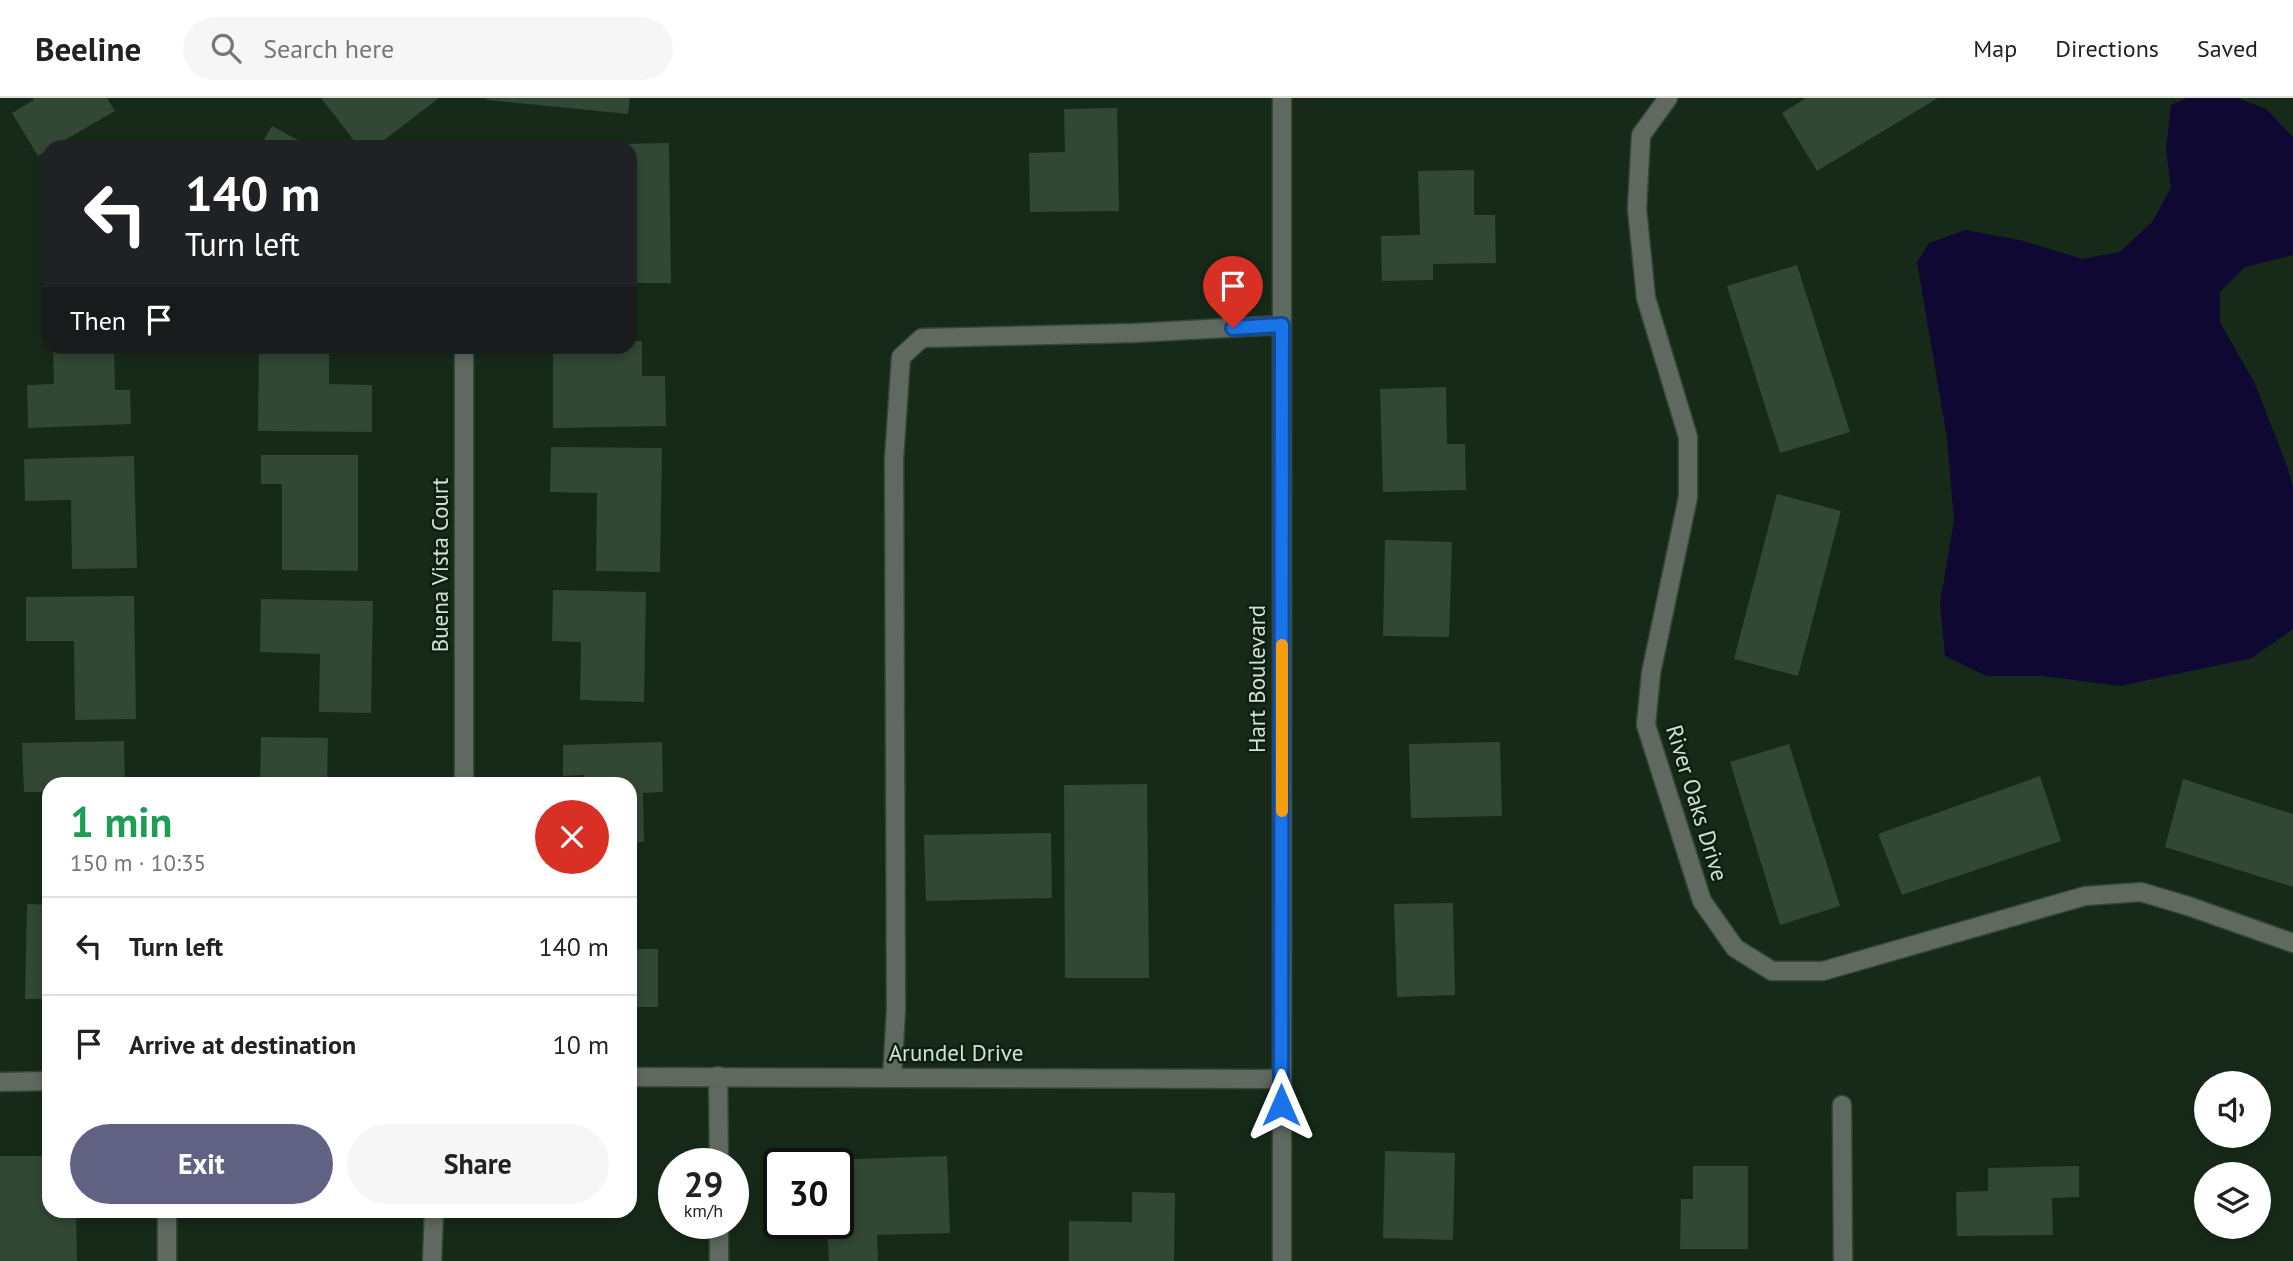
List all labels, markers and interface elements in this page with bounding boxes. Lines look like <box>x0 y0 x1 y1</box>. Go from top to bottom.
search box <box>183 17 673 80</box>
text: Beeline <box>35 27 141 70</box>
icon: search <box>207 29 245 67</box>
text: Search here <box>263 32 394 65</box>
text: Map <box>1973 33 2017 64</box>
text: Directions <box>2055 33 2159 64</box>
text: Saved <box>2197 33 2258 64</box>
text: 140 m <box>185 161 320 225</box>
icon: left <box>70 168 161 259</box>
text: Turn left <box>185 223 300 265</box>
pin <box>1203 256 1263 328</box>
icon: arrive <box>1214 267 1252 305</box>
icon: arrive <box>140 301 178 339</box>
text: Then <box>70 304 126 337</box>
street label: Buena Vista Court <box>425 478 454 652</box>
street label: Hart Boulevard <box>1242 605 1271 753</box>
street label: River Oaks Drive <box>1660 721 1735 884</box>
text: 1 min <box>70 794 172 849</box>
button: close <box>535 800 609 874</box>
text: 150 m · 10:35 <box>70 848 206 877</box>
icon: left <box>70 927 108 965</box>
text: Turn left <box>129 930 223 963</box>
text: 140 m <box>538 930 609 963</box>
icon: arrive <box>70 1025 108 1063</box>
text: Arrive at destination <box>129 1028 356 1061</box>
text: 10 m <box>553 1028 609 1061</box>
street label: Arundel Drive <box>889 1038 1023 1067</box>
position arrow <box>1244 1068 1318 1142</box>
map controls <box>2194 1071 2271 1239</box>
button: sound <box>2194 1071 2271 1148</box>
button: Exit <box>70 1124 333 1204</box>
button: Share <box>347 1124 609 1204</box>
speed limit sign: 30 <box>763 1148 854 1239</box>
text: 29 <box>684 1161 723 1207</box>
button: layers <box>2194 1162 2271 1239</box>
text: km/h <box>684 1199 723 1222</box>

